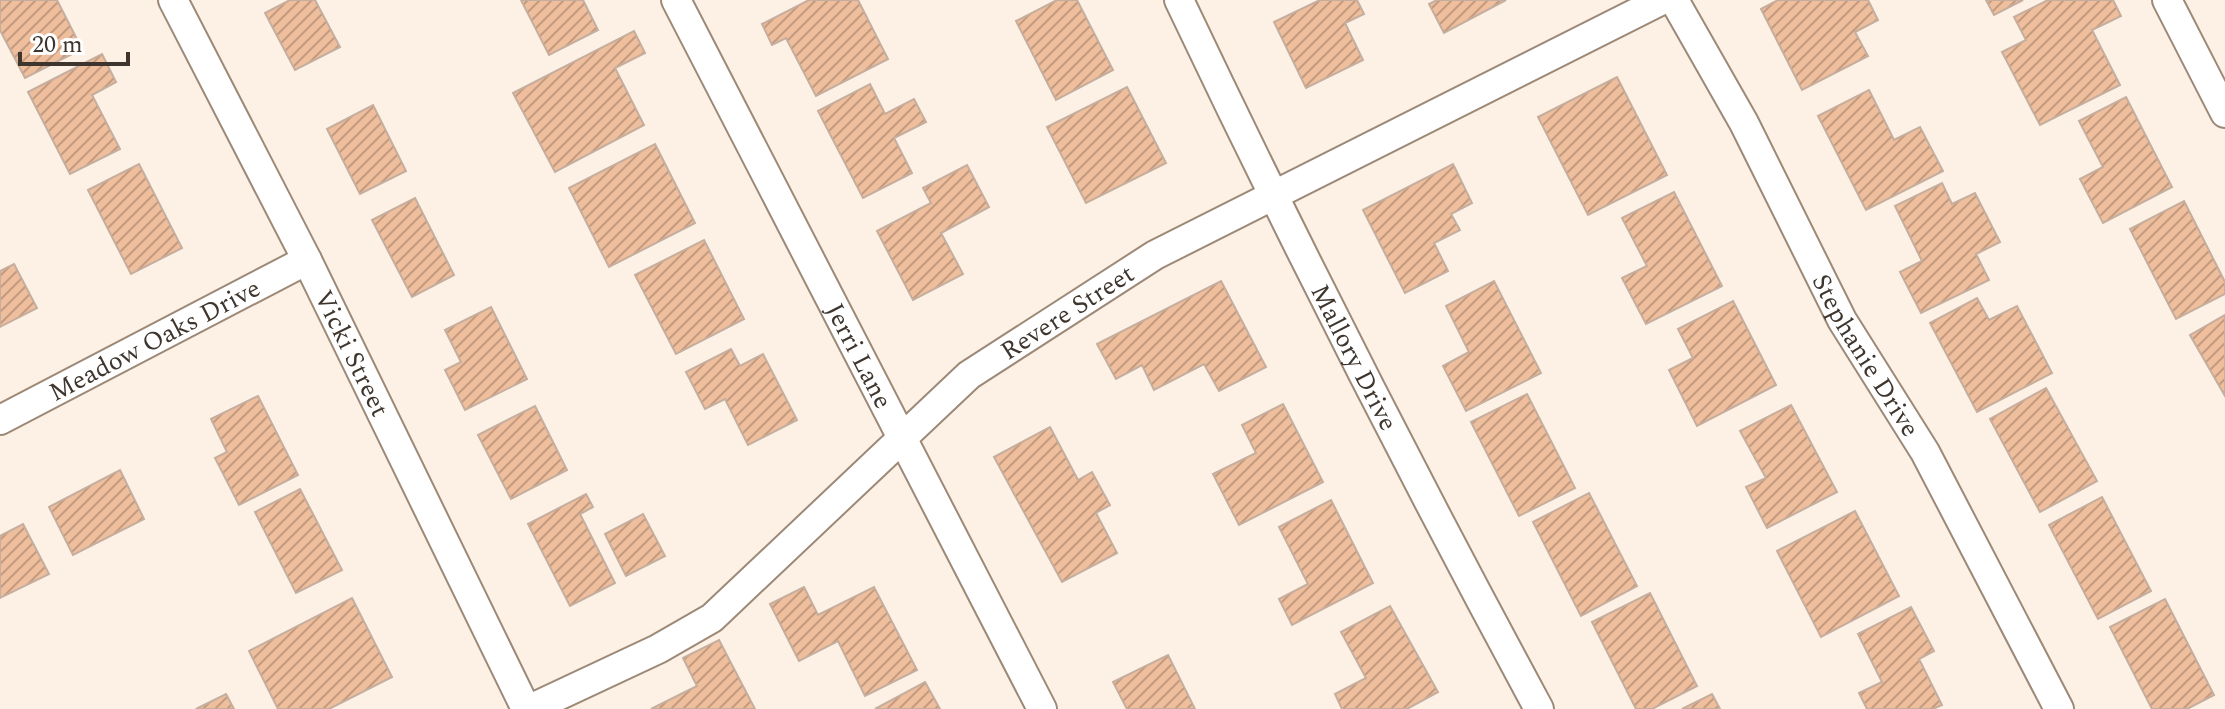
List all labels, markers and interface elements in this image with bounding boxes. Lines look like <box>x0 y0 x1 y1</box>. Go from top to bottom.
scale bar <box>20 16 128 66</box>
text: 20 m <box>32 27 83 63</box>
street label: Revere Street <box>993 254 1143 371</box>
street label: Stephanie Drive <box>1801 267 1930 445</box>
street label: Meadow Oaks Drive <box>42 269 268 412</box>
street label: Mallory Drive <box>1300 277 1408 438</box>
street label: Vicki Street <box>304 283 399 424</box>
street label: Jerri Lane <box>815 296 903 416</box>

